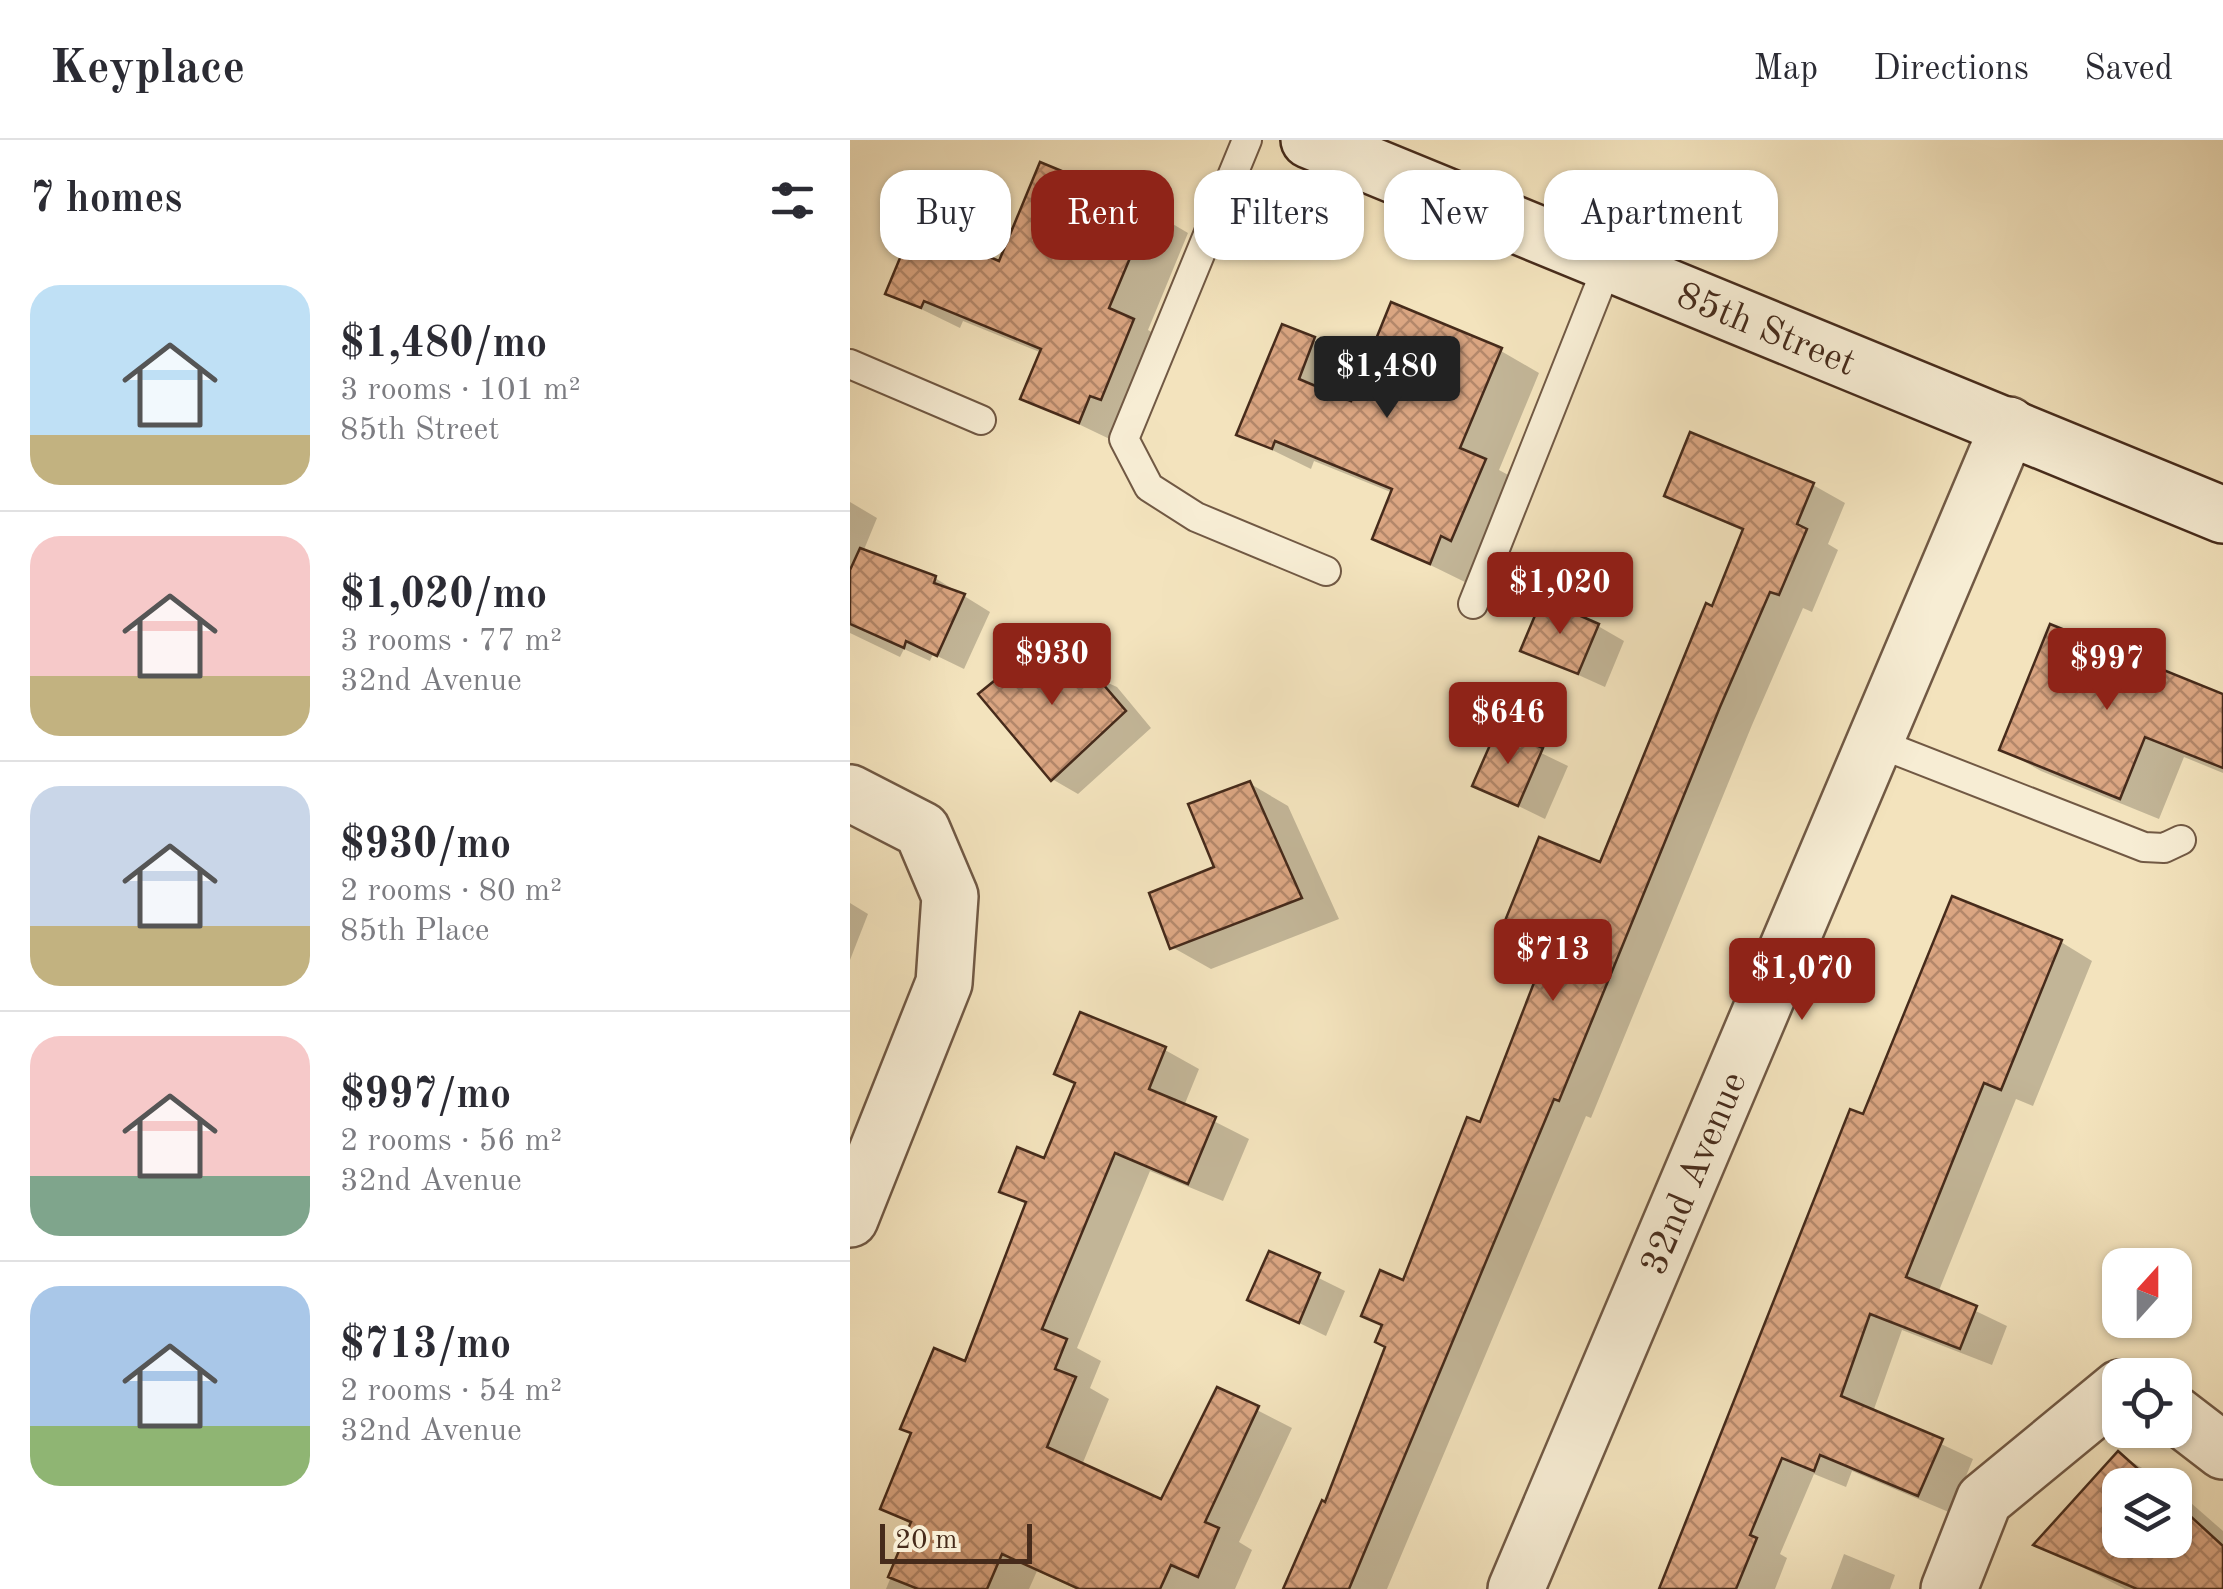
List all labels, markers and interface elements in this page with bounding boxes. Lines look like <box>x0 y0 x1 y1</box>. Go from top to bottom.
text: Keyplace <box>50 45 245 93</box>
text: Map <box>1753 52 1818 87</box>
text: Directions <box>1873 52 2029 87</box>
text: Saved <box>2084 52 2173 87</box>
chip: Buy <box>880 170 1011 260</box>
chip: Rent <box>1031 170 1174 260</box>
chip: Filters <box>1194 170 1364 260</box>
chip: New <box>1384 170 1524 260</box>
chip: Apartment <box>1544 170 1778 260</box>
icon: filters <box>765 173 820 228</box>
text: 7 homes <box>30 179 182 221</box>
street label: 85th Street <box>1671 277 1861 384</box>
text: $1,480/mo <box>340 324 547 366</box>
icon: home <box>110 325 230 445</box>
pin: $1,480 <box>1306 336 1468 421</box>
text: $1,480 <box>1336 352 1438 384</box>
text: 3 rooms · 101 m² <box>340 375 581 407</box>
text: 85th Street <box>340 415 500 447</box>
pin: $1,020 <box>1479 552 1641 637</box>
text: $1,020 <box>1509 568 1611 600</box>
text: $1,020/mo <box>340 575 547 617</box>
icon: home <box>110 576 230 696</box>
pin: $930 <box>993 623 1111 708</box>
text: 3 rooms · 77 m² <box>340 626 562 658</box>
pin: $997 <box>2048 628 2166 713</box>
text: $930 <box>1015 639 1089 671</box>
text: $997 <box>2070 644 2144 676</box>
text: 32nd Avenue <box>340 666 522 698</box>
pin: $646 <box>1449 682 1567 767</box>
text: $646 <box>1471 698 1545 730</box>
text: $930/mo <box>340 825 511 867</box>
icon: home <box>110 826 230 946</box>
text: 2 rooms · 80 m² <box>340 876 562 908</box>
text: 85th Place <box>340 916 490 948</box>
pin: $713 <box>1494 919 1612 1004</box>
text: $713 <box>1516 935 1590 967</box>
pin: $1,070 <box>1721 938 1883 1023</box>
text: $1,070 <box>1751 954 1853 986</box>
street label: 32nd Avenue <box>1635 1067 1755 1281</box>
text: $997/mo <box>340 1075 511 1117</box>
icon: home <box>110 1076 230 1196</box>
text: 2 rooms · 56 m² <box>340 1126 562 1158</box>
text: 32nd Avenue <box>340 1166 522 1198</box>
north arrow <box>2102 1248 2192 1338</box>
map controls <box>2102 1248 2192 1558</box>
text: $713/mo <box>340 1325 511 1367</box>
icon: home <box>110 1326 230 1446</box>
button: locate <box>2102 1358 2192 1448</box>
text: 2 rooms · 54 m² <box>340 1376 562 1408</box>
text: 32nd Avenue <box>340 1416 522 1448</box>
button: layers <box>2102 1468 2192 1558</box>
scale bar <box>880 1519 1032 1564</box>
text: 20 m <box>895 1527 958 1555</box>

